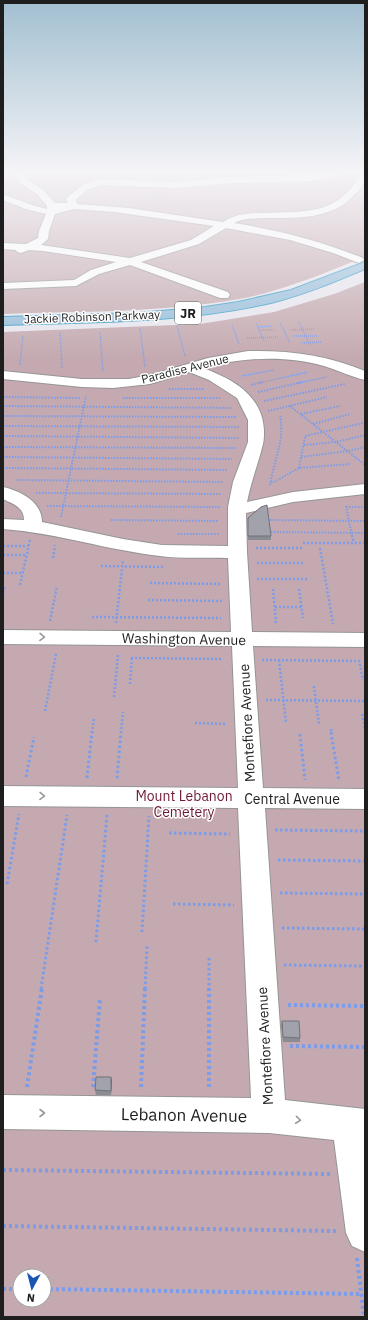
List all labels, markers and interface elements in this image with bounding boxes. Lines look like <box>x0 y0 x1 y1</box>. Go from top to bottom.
road number: JR <box>175 302 201 324</box>
street label: Jackie Robinson Parkway <box>24 307 160 326</box>
street label: Paradise Avenue <box>140 350 231 387</box>
street label: Washington Avenue <box>122 629 247 649</box>
one-way arrow <box>39 633 45 641</box>
street label: Montefiore Avenue <box>235 663 259 783</box>
park label: Mount Lebanon Cemetery <box>135 787 233 821</box>
street label: Central Avenue <box>244 790 340 808</box>
one-way arrow <box>39 792 45 800</box>
street label: Montefiore Avenue <box>253 986 277 1106</box>
street label: Lebanon Avenue <box>121 1103 247 1127</box>
one-way arrow <box>39 1109 45 1117</box>
one-way arrow <box>295 1115 301 1124</box>
north arrow <box>12 1268 52 1308</box>
text: N <box>26 1290 36 1305</box>

